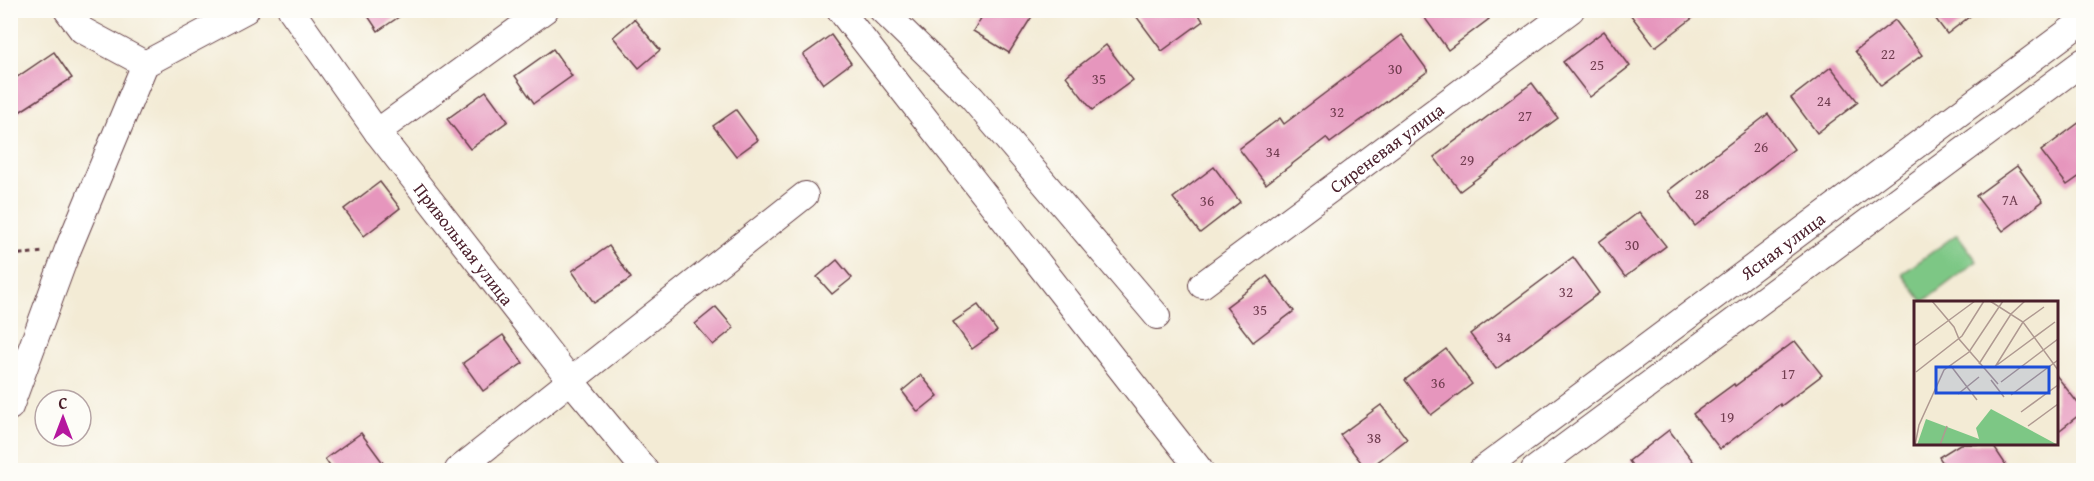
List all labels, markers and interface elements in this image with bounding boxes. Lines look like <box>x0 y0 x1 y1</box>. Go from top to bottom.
house number: 22 <box>1881 43 1895 64</box>
house number: 25 <box>1590 54 1604 75</box>
house number: 30 <box>1388 58 1402 79</box>
house number: 35 <box>1092 68 1106 89</box>
house number: 24 <box>1817 90 1831 111</box>
street label: Сиреневая улица <box>1324 96 1450 199</box>
house number: 32 <box>1330 101 1344 122</box>
house number: 27 <box>1518 105 1532 126</box>
house number: 26 <box>1754 136 1768 157</box>
house number: 34 <box>1266 141 1280 162</box>
house number: 29 <box>1460 149 1474 170</box>
street label: Привольная улица <box>408 177 521 311</box>
house number: 28 <box>1695 183 1709 204</box>
house number: 7А <box>2002 189 2018 210</box>
house number: 36 <box>1200 190 1214 211</box>
street label: Ясная улица <box>1734 205 1831 287</box>
house number: 30 <box>1625 234 1639 255</box>
house number: 32 <box>1559 281 1573 302</box>
house number: 35 <box>1253 299 1267 320</box>
inset map <box>1914 301 2058 445</box>
house number: 34 <box>1497 326 1511 347</box>
house number: 17 <box>1781 363 1795 384</box>
house number: 36 <box>1431 372 1445 393</box>
north arrow <box>33 388 93 448</box>
text: С <box>58 391 68 415</box>
house number: 19 <box>1720 406 1734 427</box>
house number: 38 <box>1367 427 1381 448</box>

